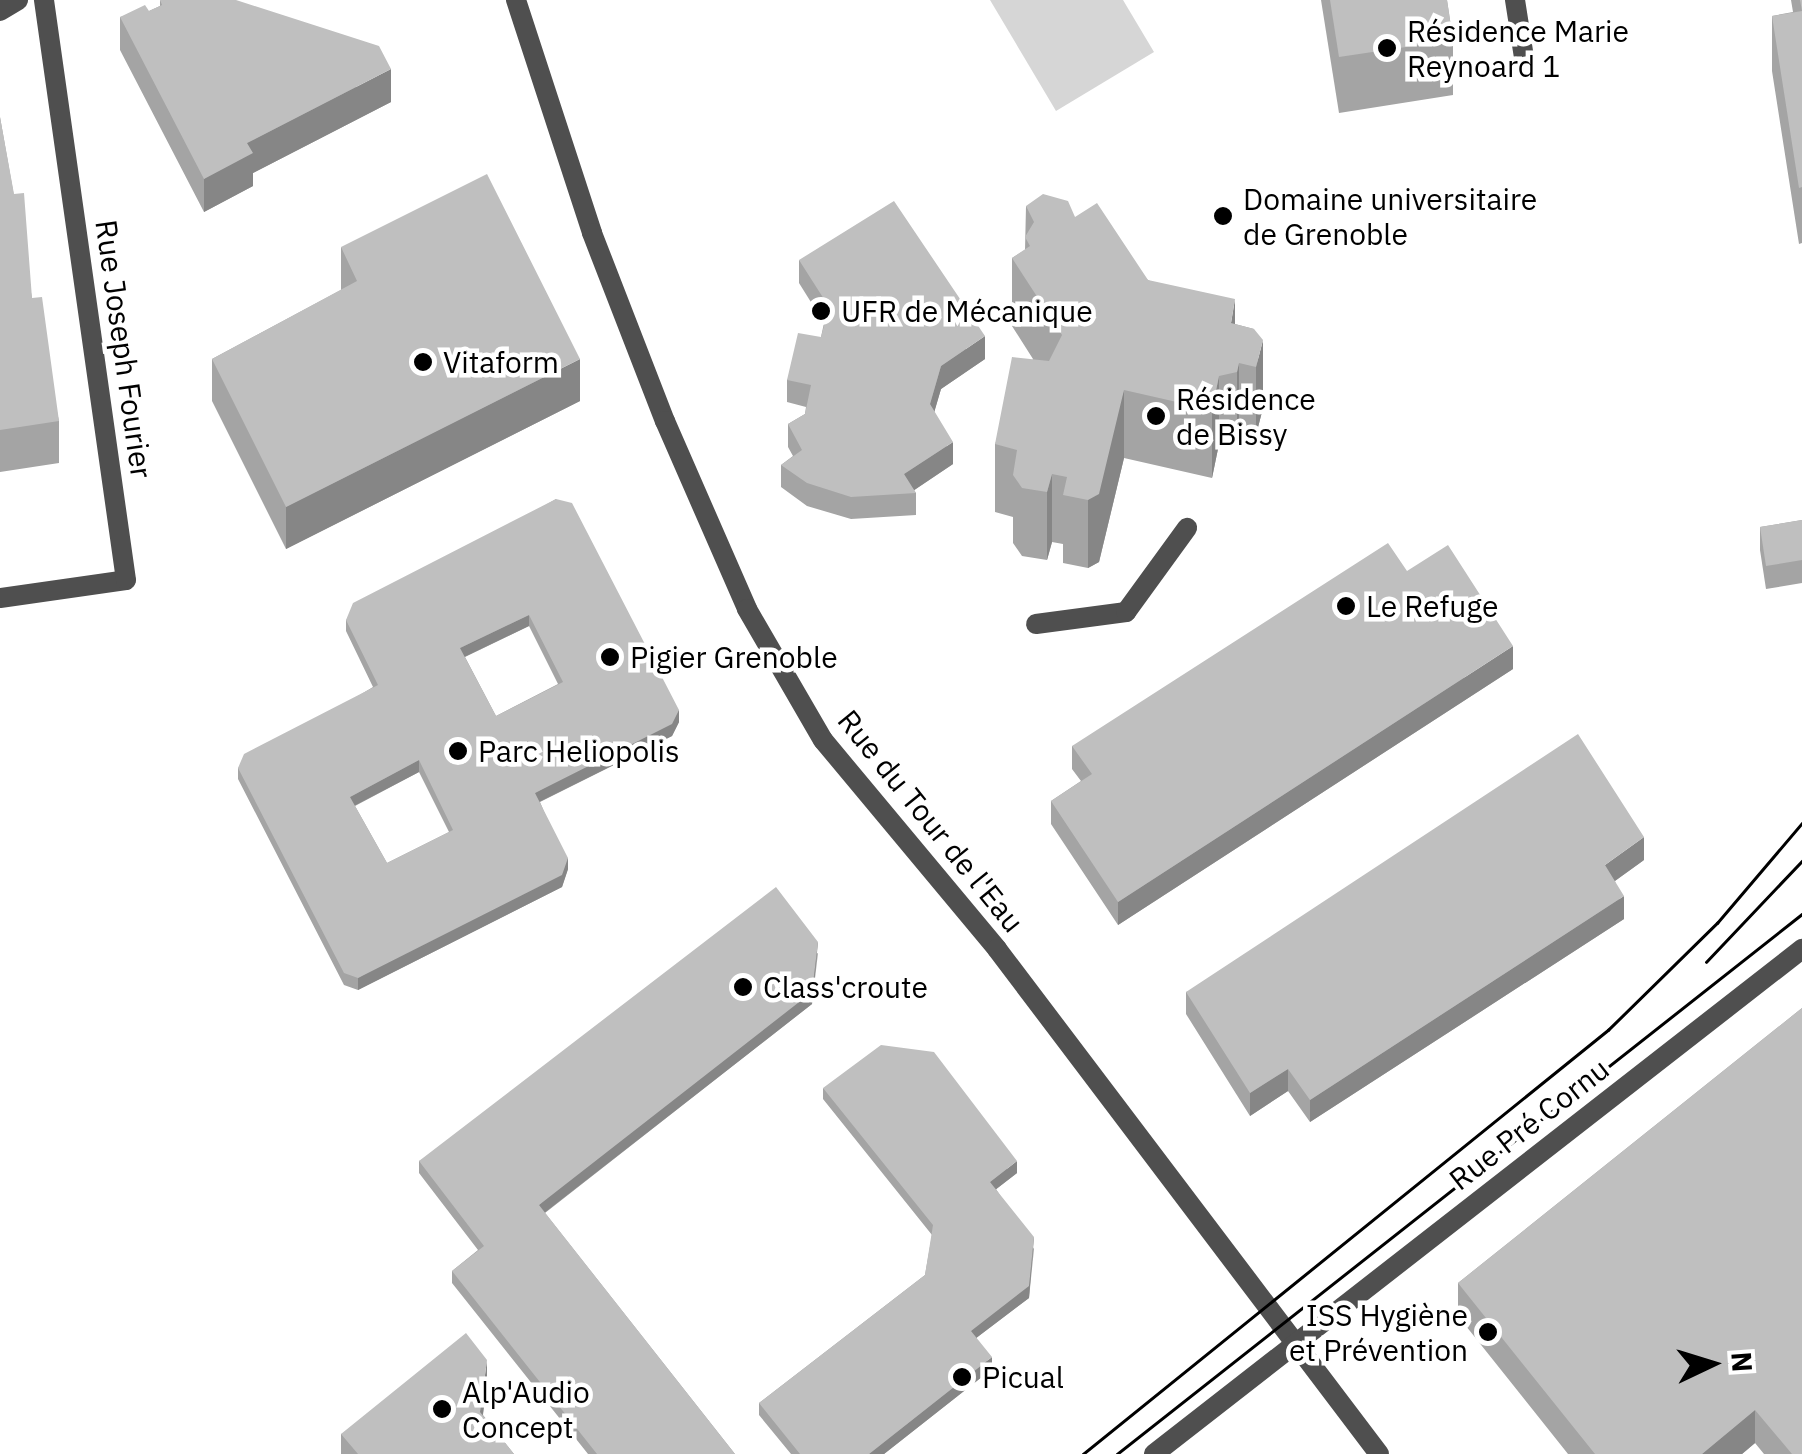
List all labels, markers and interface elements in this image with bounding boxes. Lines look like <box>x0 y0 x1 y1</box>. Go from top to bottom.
place label: Résidence Marie Reynoard 1 <box>1407 13 1629 84</box>
marker: Résidence Marie Reynoard 1 <box>1376 37 1398 59</box>
place label: Domaine universitaire de Grenoble <box>1243 181 1537 252</box>
marker: Domaine universitaire de Grenoble <box>1212 205 1234 227</box>
street label: Rue Joseph Fourier <box>88 218 160 480</box>
place label: UFR de Mécanique <box>841 293 1093 329</box>
marker: UFR de Mécanique <box>810 300 832 322</box>
place label: Vitaform <box>443 344 559 380</box>
marker: Vitaform <box>412 351 434 373</box>
place label: Résidence de Bissy <box>1176 381 1316 452</box>
marker: Résidence de Bissy <box>1145 405 1167 427</box>
place label: Le Refuge <box>1366 588 1498 624</box>
marker: Le Refuge <box>1335 595 1357 617</box>
place label: Pigier Grenoble <box>630 639 838 675</box>
marker: Pigier Grenoble <box>599 646 621 668</box>
street label: Rue du Tour de l'Eau <box>830 703 1032 939</box>
place label: Parc Heliopolis <box>478 733 680 769</box>
marker: Parc Heliopolis <box>447 740 469 762</box>
place label: Class'croute <box>763 969 928 1005</box>
marker: Class'croute <box>732 976 754 998</box>
street label: Rue Pré Cornu <box>1442 1051 1616 1197</box>
place label: ISS Hygiène et Prévention <box>1289 1297 1468 1368</box>
north arrow <box>1662 1314 1762 1414</box>
marker: ISS Hygiène et Prévention <box>1477 1321 1499 1343</box>
text: N <box>1723 1350 1762 1373</box>
place label: Picual <box>982 1359 1064 1395</box>
marker: Picual <box>951 1366 973 1388</box>
place label: Alp'Audio Concept <box>462 1374 590 1444</box>
marker: Alp'Audio Concept <box>431 1398 453 1420</box>

